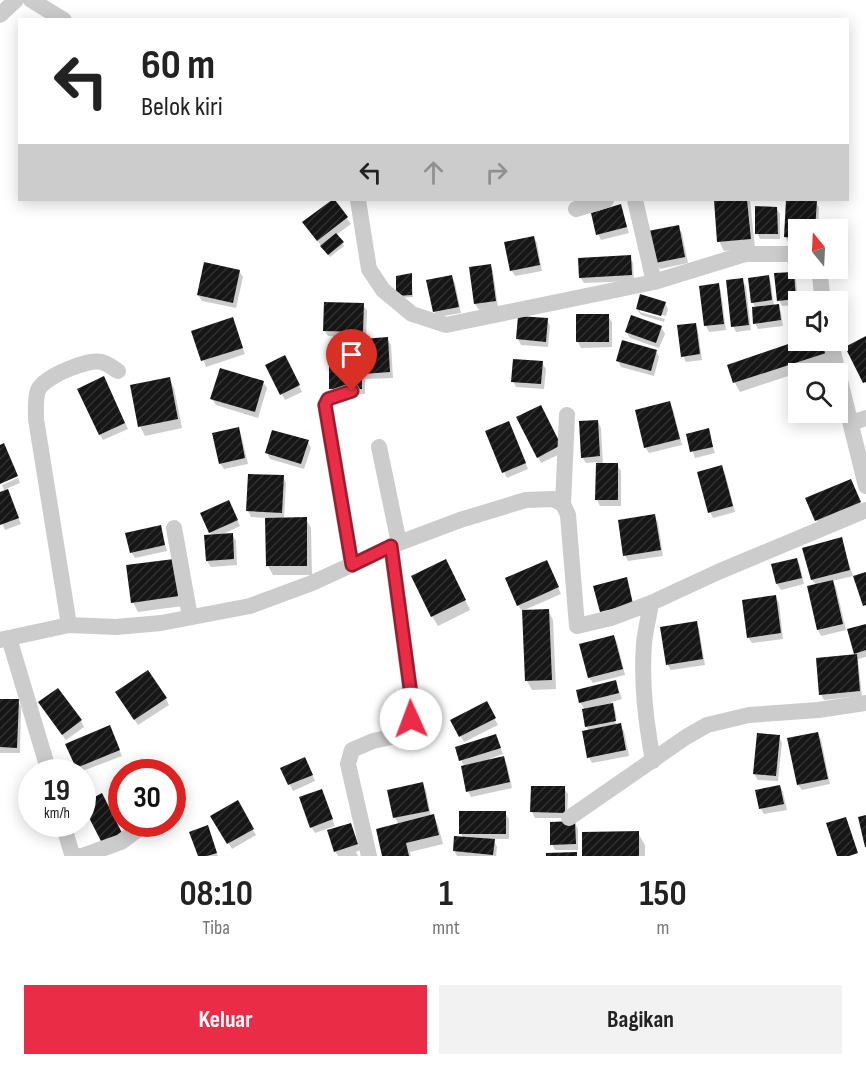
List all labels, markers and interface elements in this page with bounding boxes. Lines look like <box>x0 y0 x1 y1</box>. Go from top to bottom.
text: 60 m <box>141 40 215 91</box>
icon: left <box>42 42 120 120</box>
text: Belok kiri <box>141 91 223 123</box>
icon: left <box>354 156 387 189</box>
icon: ahead <box>417 156 450 189</box>
icon: right <box>480 156 513 189</box>
north arrow <box>788 219 848 279</box>
map controls <box>788 219 848 423</box>
button: sound <box>788 291 848 351</box>
pin <box>326 329 377 391</box>
icon: arrive <box>335 338 368 371</box>
button: search <box>788 363 848 423</box>
position arrow <box>379 687 443 751</box>
speed limit sign: 30 <box>108 759 186 837</box>
text: 19 <box>44 773 70 809</box>
text: km/h <box>44 804 70 823</box>
text: 08:10 <box>179 873 253 916</box>
text: 1 <box>439 873 453 916</box>
text: 150 <box>639 873 687 916</box>
text: Tiba <box>202 916 230 940</box>
text: mnt <box>432 916 460 940</box>
text: m <box>657 916 669 940</box>
button: Keluar <box>24 985 427 1054</box>
button: Bagikan <box>439 985 842 1054</box>

